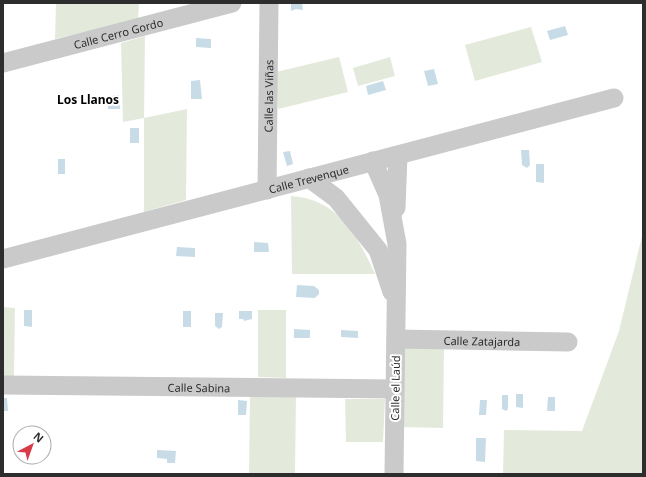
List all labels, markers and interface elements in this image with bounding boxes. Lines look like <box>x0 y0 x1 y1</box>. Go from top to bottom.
street label: Calle Cerro Gordo <box>72 14 165 52</box>
street label: Calle las Viñas <box>260 60 276 132</box>
district label: Los Llanos <box>57 91 119 108</box>
street label: Calle Trevenque <box>267 161 350 196</box>
street label: Calle Zatajarda <box>443 332 521 349</box>
street label: Calle el Laúd <box>387 355 403 421</box>
street label: Calle Sabina <box>168 379 230 395</box>
north arrow <box>12 425 52 465</box>
text: N <box>31 428 47 446</box>

